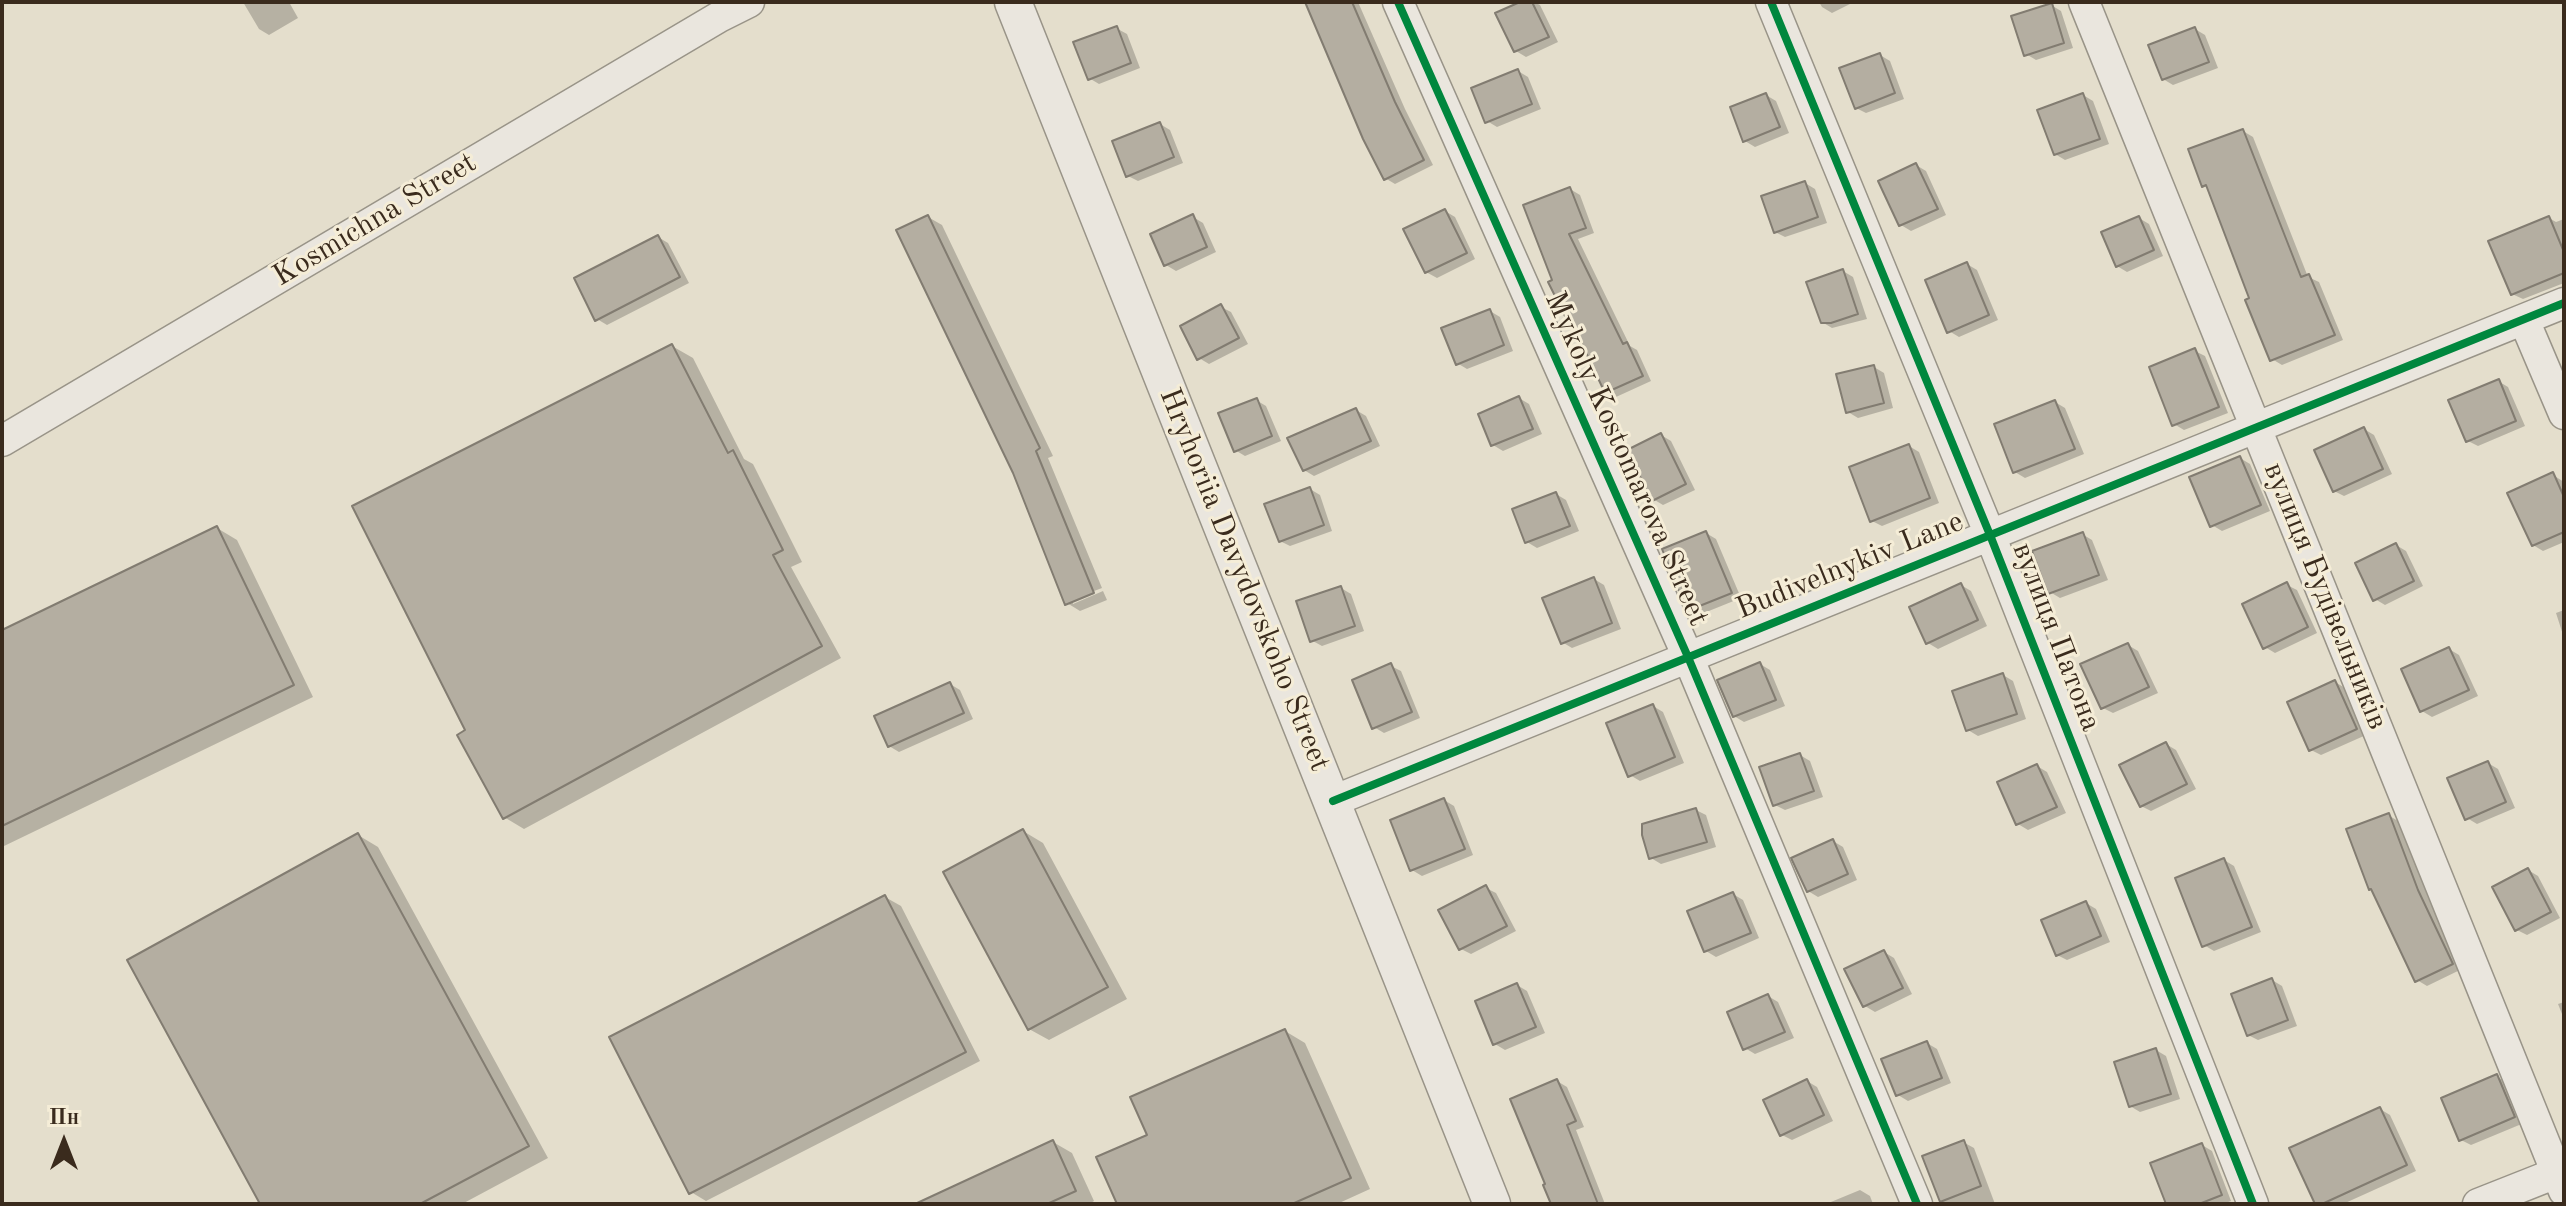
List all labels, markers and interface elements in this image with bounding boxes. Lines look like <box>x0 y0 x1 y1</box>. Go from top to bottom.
street label: Kosmichna Street <box>267 145 483 295</box>
street label: Mykoly Kostomarova Street <box>1536 286 1716 632</box>
street label: Hryhoriia Davydovskoho Street <box>1150 383 1338 777</box>
street label: вулиця Будівельників <box>2255 457 2395 735</box>
street label: Budivelnykiv Lane <box>1731 504 1969 628</box>
street label: вулиця Патона <box>2004 538 2108 736</box>
north arrow <box>24 1102 104 1182</box>
text: Пн <box>49 1107 79 1129</box>

